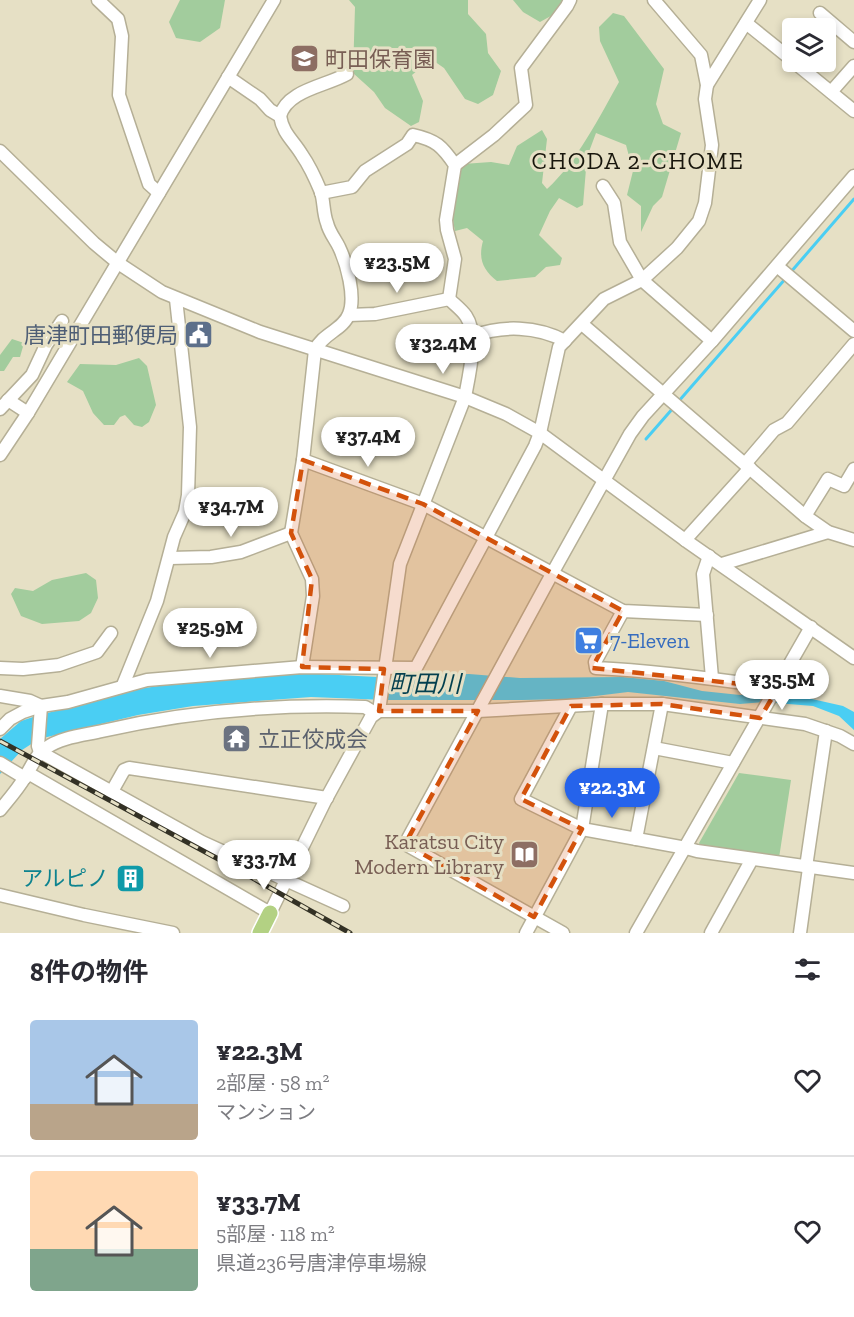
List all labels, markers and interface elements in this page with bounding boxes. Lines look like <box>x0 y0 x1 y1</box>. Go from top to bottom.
map controls <box>782 18 836 72</box>
button: layers <box>782 18 836 72</box>
school or university icon: 町田保育園 <box>288 43 320 75</box>
place label: 町田保育園 <box>325 46 435 73</box>
district label: CHODA 2-CHOME <box>532 146 744 175</box>
pin: ¥23.5M <box>348 243 446 294</box>
text: ¥23.5M <box>364 250 430 274</box>
public building icon: 唐津町田郵便局 <box>183 319 215 351</box>
place label: 唐津町田郵便局 <box>24 322 178 349</box>
pin: ¥32.4M <box>394 324 492 375</box>
text: ¥32.4M <box>409 331 477 355</box>
pin: ¥37.4M <box>319 417 417 468</box>
text: ¥37.4M <box>335 424 401 448</box>
pin: ¥34.7M <box>182 487 280 538</box>
text: ¥34.7M <box>198 494 264 518</box>
pin: ¥25.9M <box>161 608 259 659</box>
text: ¥25.9M <box>177 615 243 639</box>
supermarket icon: 7-Eleven <box>573 624 605 656</box>
place label: 7-Eleven <box>610 627 690 654</box>
pin: ¥35.5M <box>733 660 831 711</box>
text: ¥35.5M <box>749 667 815 691</box>
water label: 町田川 <box>389 669 464 698</box>
temple icon: 立正佼成会 <box>221 723 253 755</box>
place label: 立正佼成会 <box>258 726 368 753</box>
pin: ¥22.3M <box>563 768 661 819</box>
text: ¥22.3M <box>579 775 645 799</box>
place label: Karatsu City Modern Library <box>354 828 505 880</box>
library icon: Karatsu City Modern Library <box>509 838 541 870</box>
pin: ¥33.7M <box>215 840 313 891</box>
text: ¥33.7M <box>231 847 297 871</box>
building icon: アルピノ <box>114 862 146 894</box>
place label: アルピノ <box>21 865 109 892</box>
icon: filters <box>791 953 824 986</box>
text: 8件の物件 <box>30 956 148 988</box>
text: ¥22.3M <box>216 1035 303 1067</box>
icon: home <box>78 1044 150 1116</box>
icon: heart <box>791 1064 824 1097</box>
text: 2部屋 · 58 m² <box>216 1071 330 1095</box>
text: マンション <box>216 1100 316 1124</box>
text: ¥33.7M <box>216 1186 301 1218</box>
icon: home <box>78 1195 150 1267</box>
icon: heart <box>791 1215 824 1248</box>
text: 5部屋 · 118 m² <box>216 1222 335 1246</box>
text: 県道236号唐津停車場線 <box>216 1251 427 1275</box>

